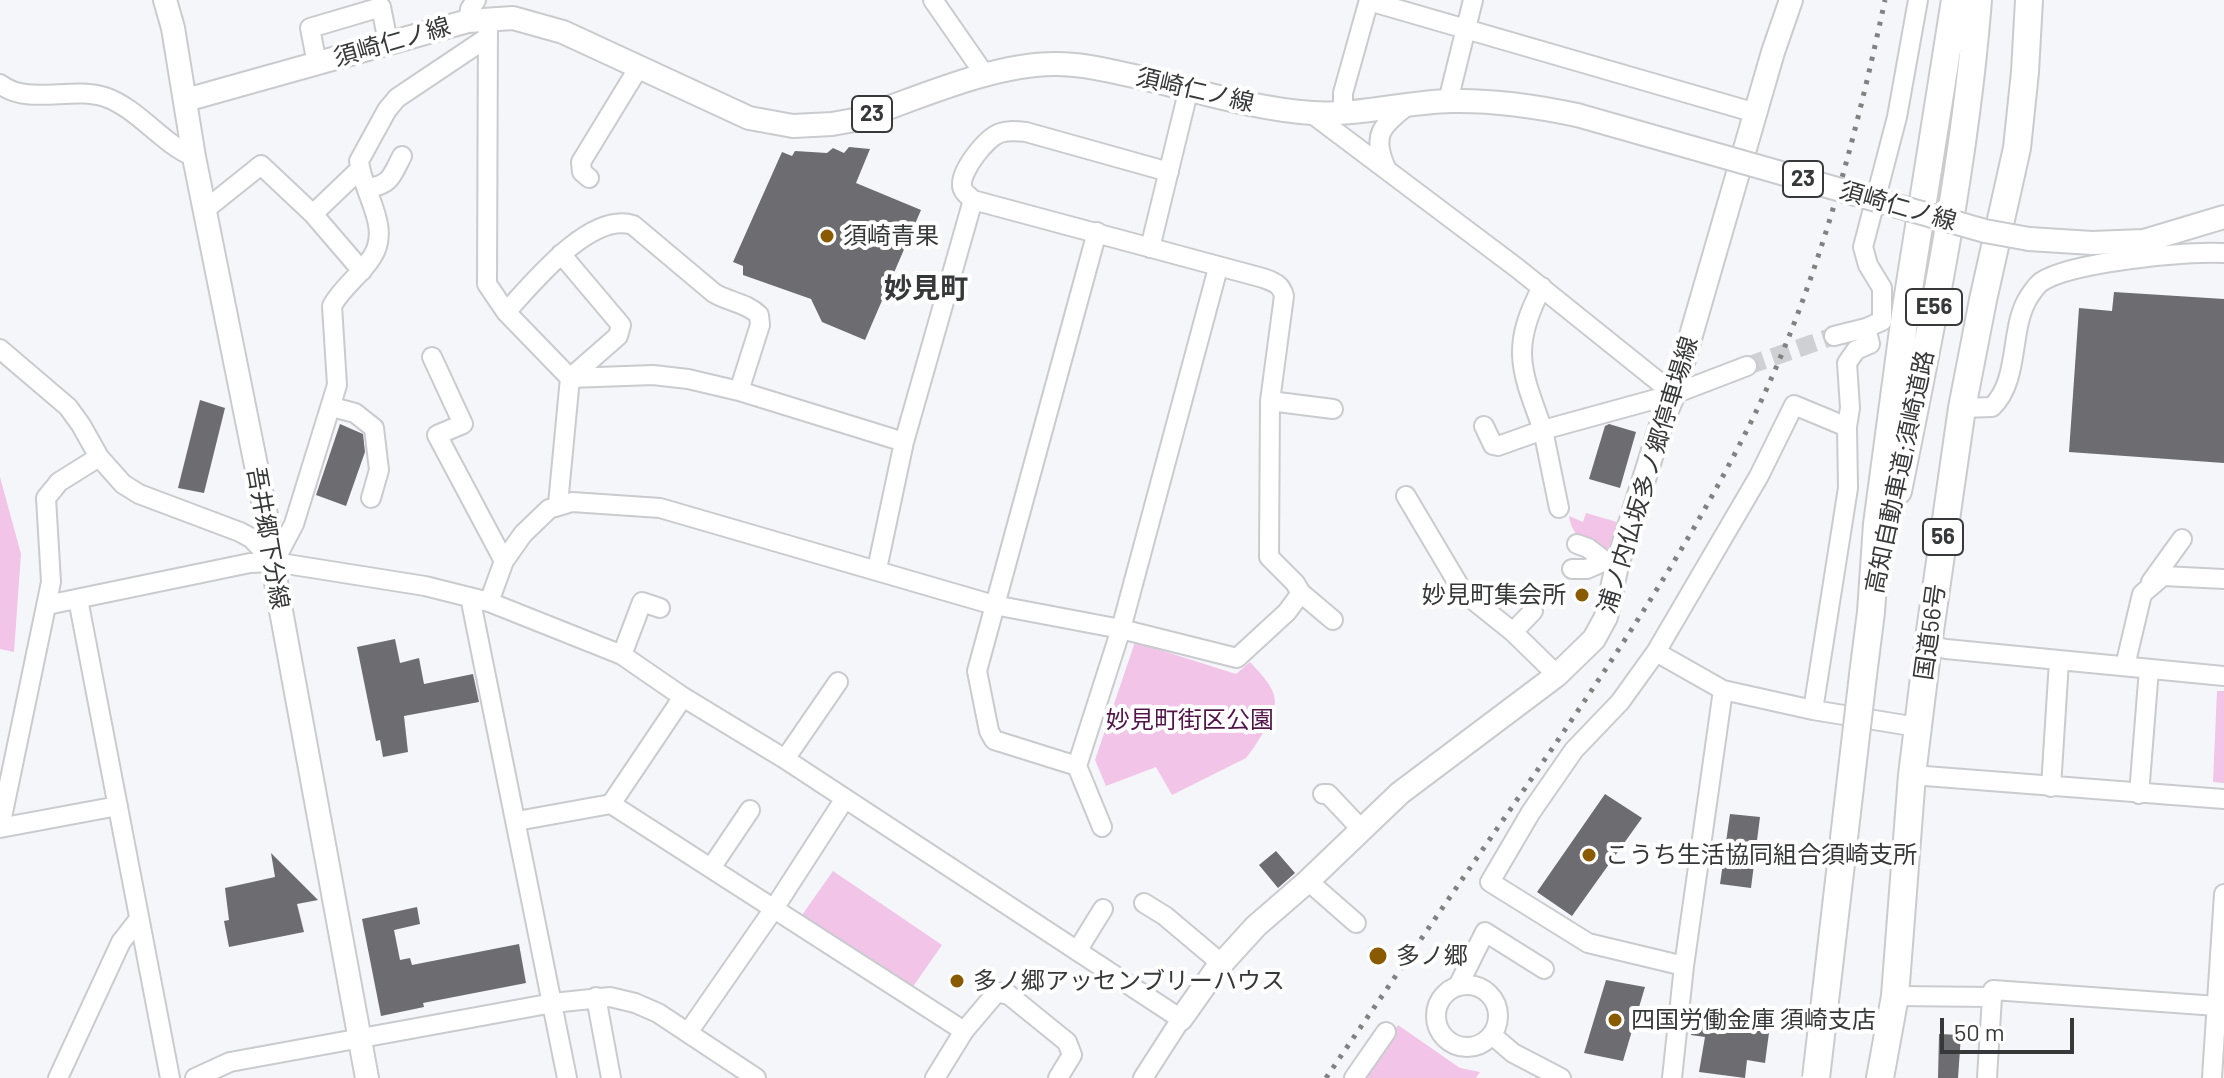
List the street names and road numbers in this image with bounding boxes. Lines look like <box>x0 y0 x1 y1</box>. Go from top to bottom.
street label: 須崎仁ノ線 <box>330 12 454 72</box>
street label: 須崎仁ノ線 <box>1133 62 1257 118</box>
road number: 23 <box>852 96 892 132</box>
road number: 23 <box>1783 161 1823 197</box>
street label: 須崎仁ノ線 <box>1836 176 1960 236</box>
road number: E56 <box>1906 289 1962 325</box>
street label: 浦ノ内仏坂多ノ郷停車場線 <box>1592 333 1704 617</box>
street label: 高知自動車道;須崎道路 <box>1860 348 1940 596</box>
street label: 吾井郷下分線 <box>241 465 295 611</box>
road number: 56 <box>1923 519 1963 555</box>
street label: 国道56号 <box>1909 582 1951 682</box>

